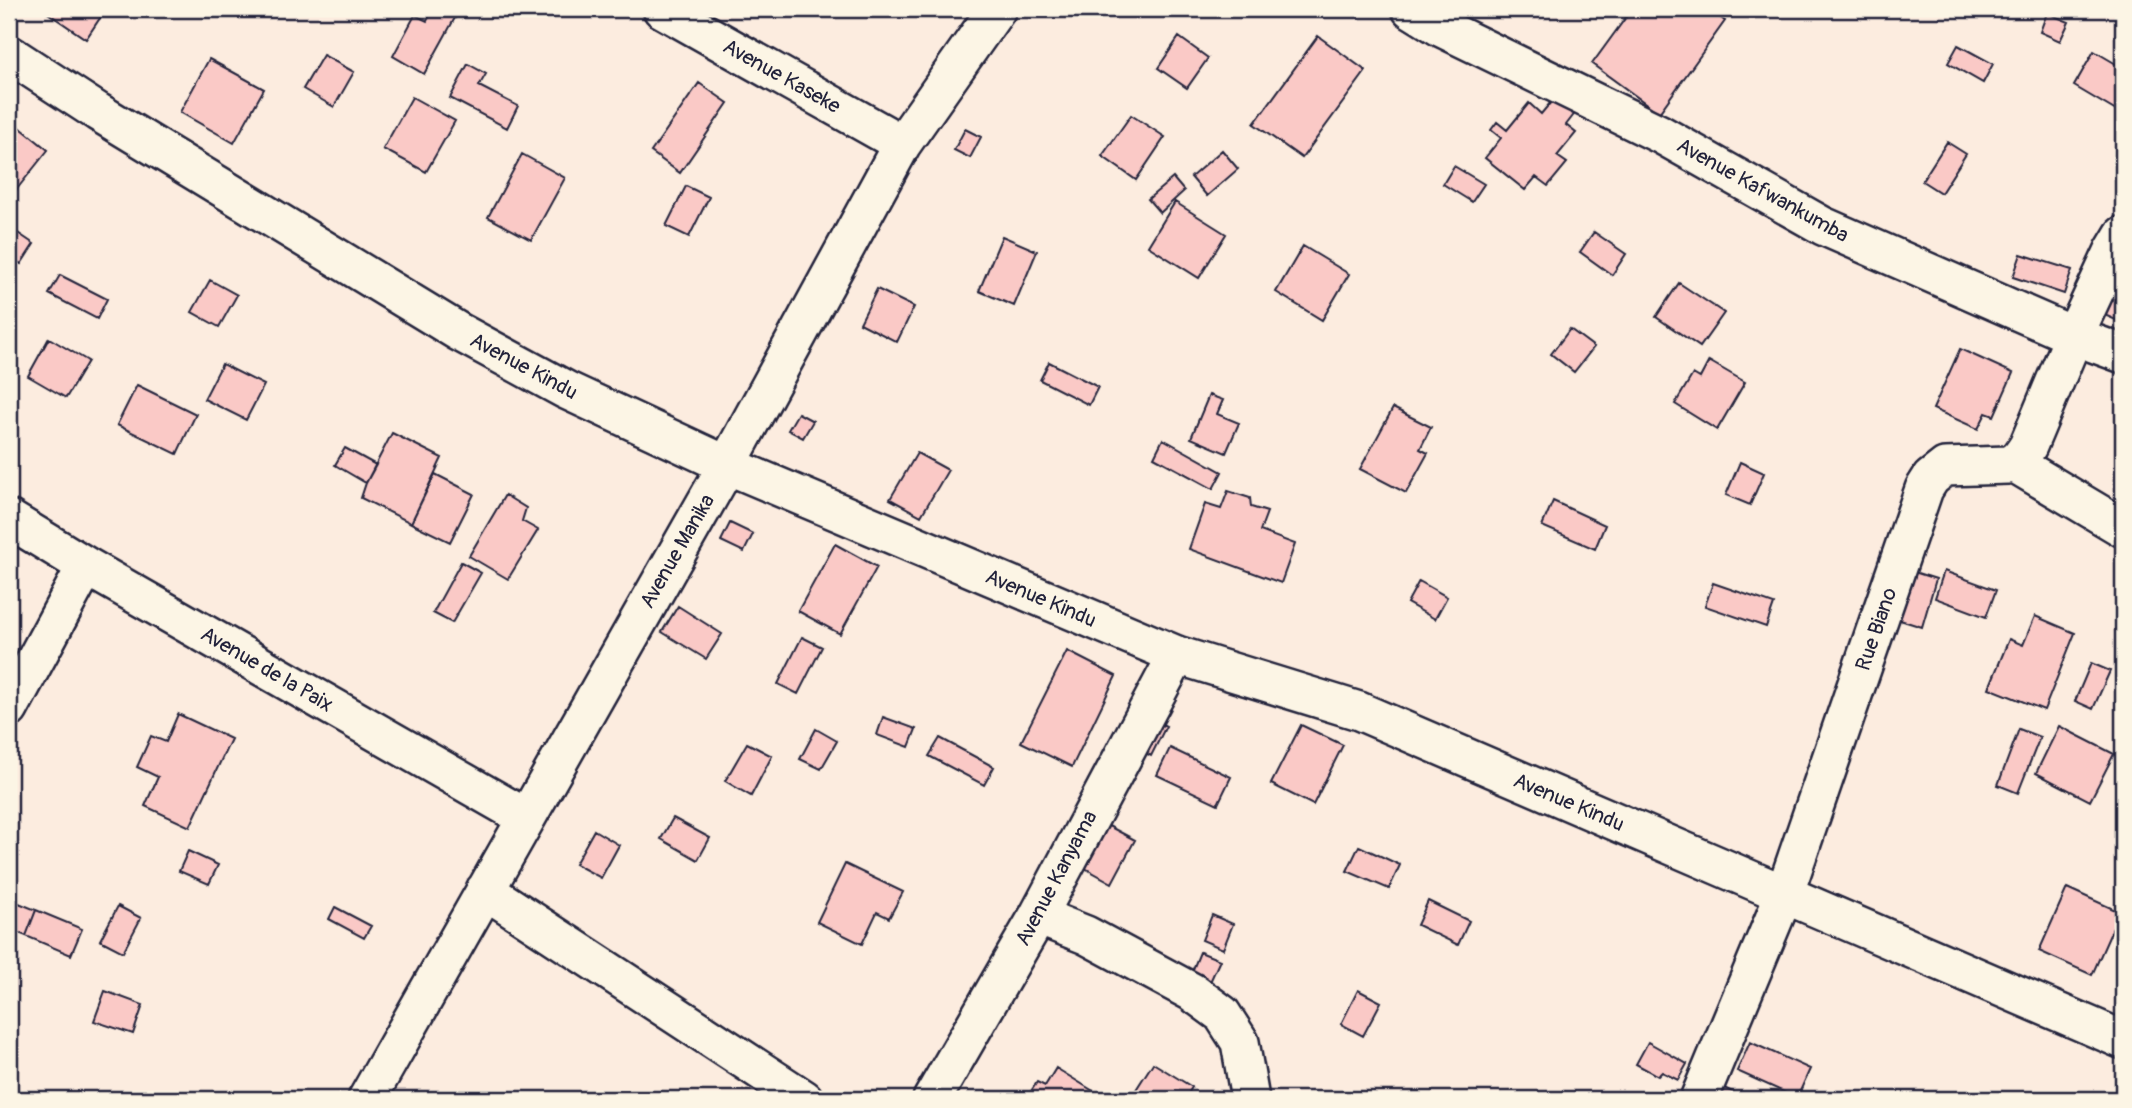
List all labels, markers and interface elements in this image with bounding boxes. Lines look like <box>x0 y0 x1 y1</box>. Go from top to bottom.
street label: Avenue Kaseke <box>718 33 846 120</box>
street label: Avenue Kafwankumba <box>1672 132 1854 249</box>
street label: Avenue Kindu <box>465 327 582 406</box>
street label: Avenue Manika <box>634 489 721 613</box>
street label: Avenue Kindu <box>981 563 1100 634</box>
street label: Rue Biano <box>1850 584 1903 674</box>
street label: Avenue de la Paix <box>196 621 338 718</box>
street label: Avenue Kindu <box>1509 767 1628 838</box>
street label: Avenue Kanyama <box>1009 806 1103 951</box>

